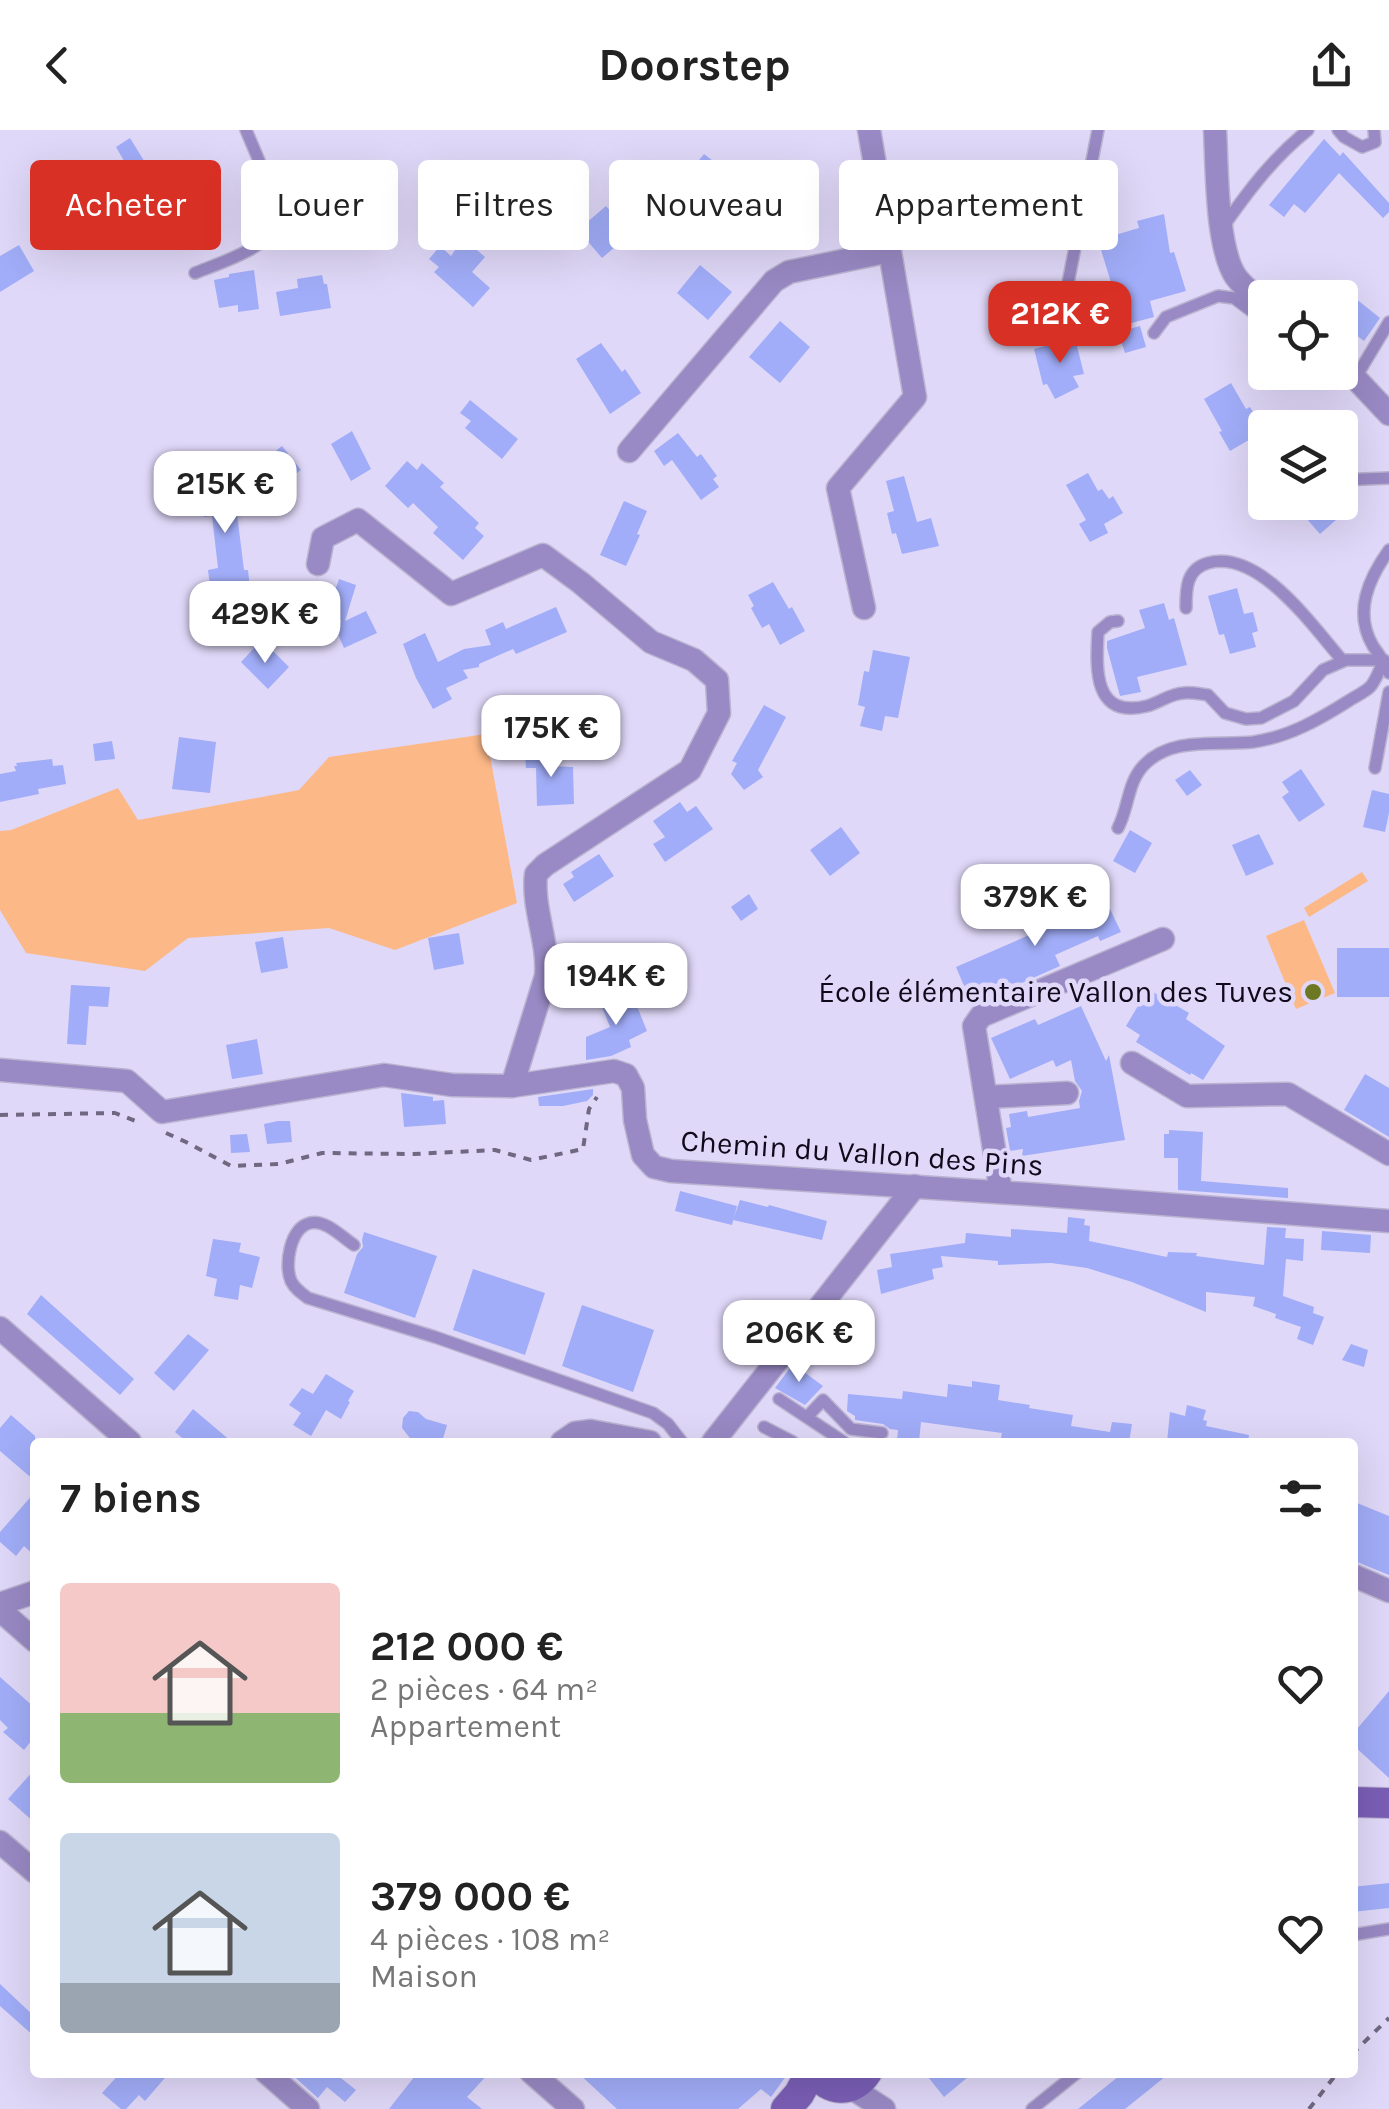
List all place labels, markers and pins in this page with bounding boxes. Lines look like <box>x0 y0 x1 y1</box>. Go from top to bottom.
pin: 212K € <box>979 281 1141 366</box>
pin: 215K € <box>144 451 306 536</box>
pin: 429K € <box>184 581 346 666</box>
pin: 175K € <box>470 695 632 780</box>
pin: 379K € <box>954 864 1116 949</box>
pin: 194K € <box>535 943 697 1028</box>
place label: École élémentaire Vallon des Tuves <box>818 974 1293 1010</box>
marker: École élémentaire Vallon des Tuves <box>1302 981 1324 1003</box>
pin: 206K € <box>718 1300 880 1385</box>

